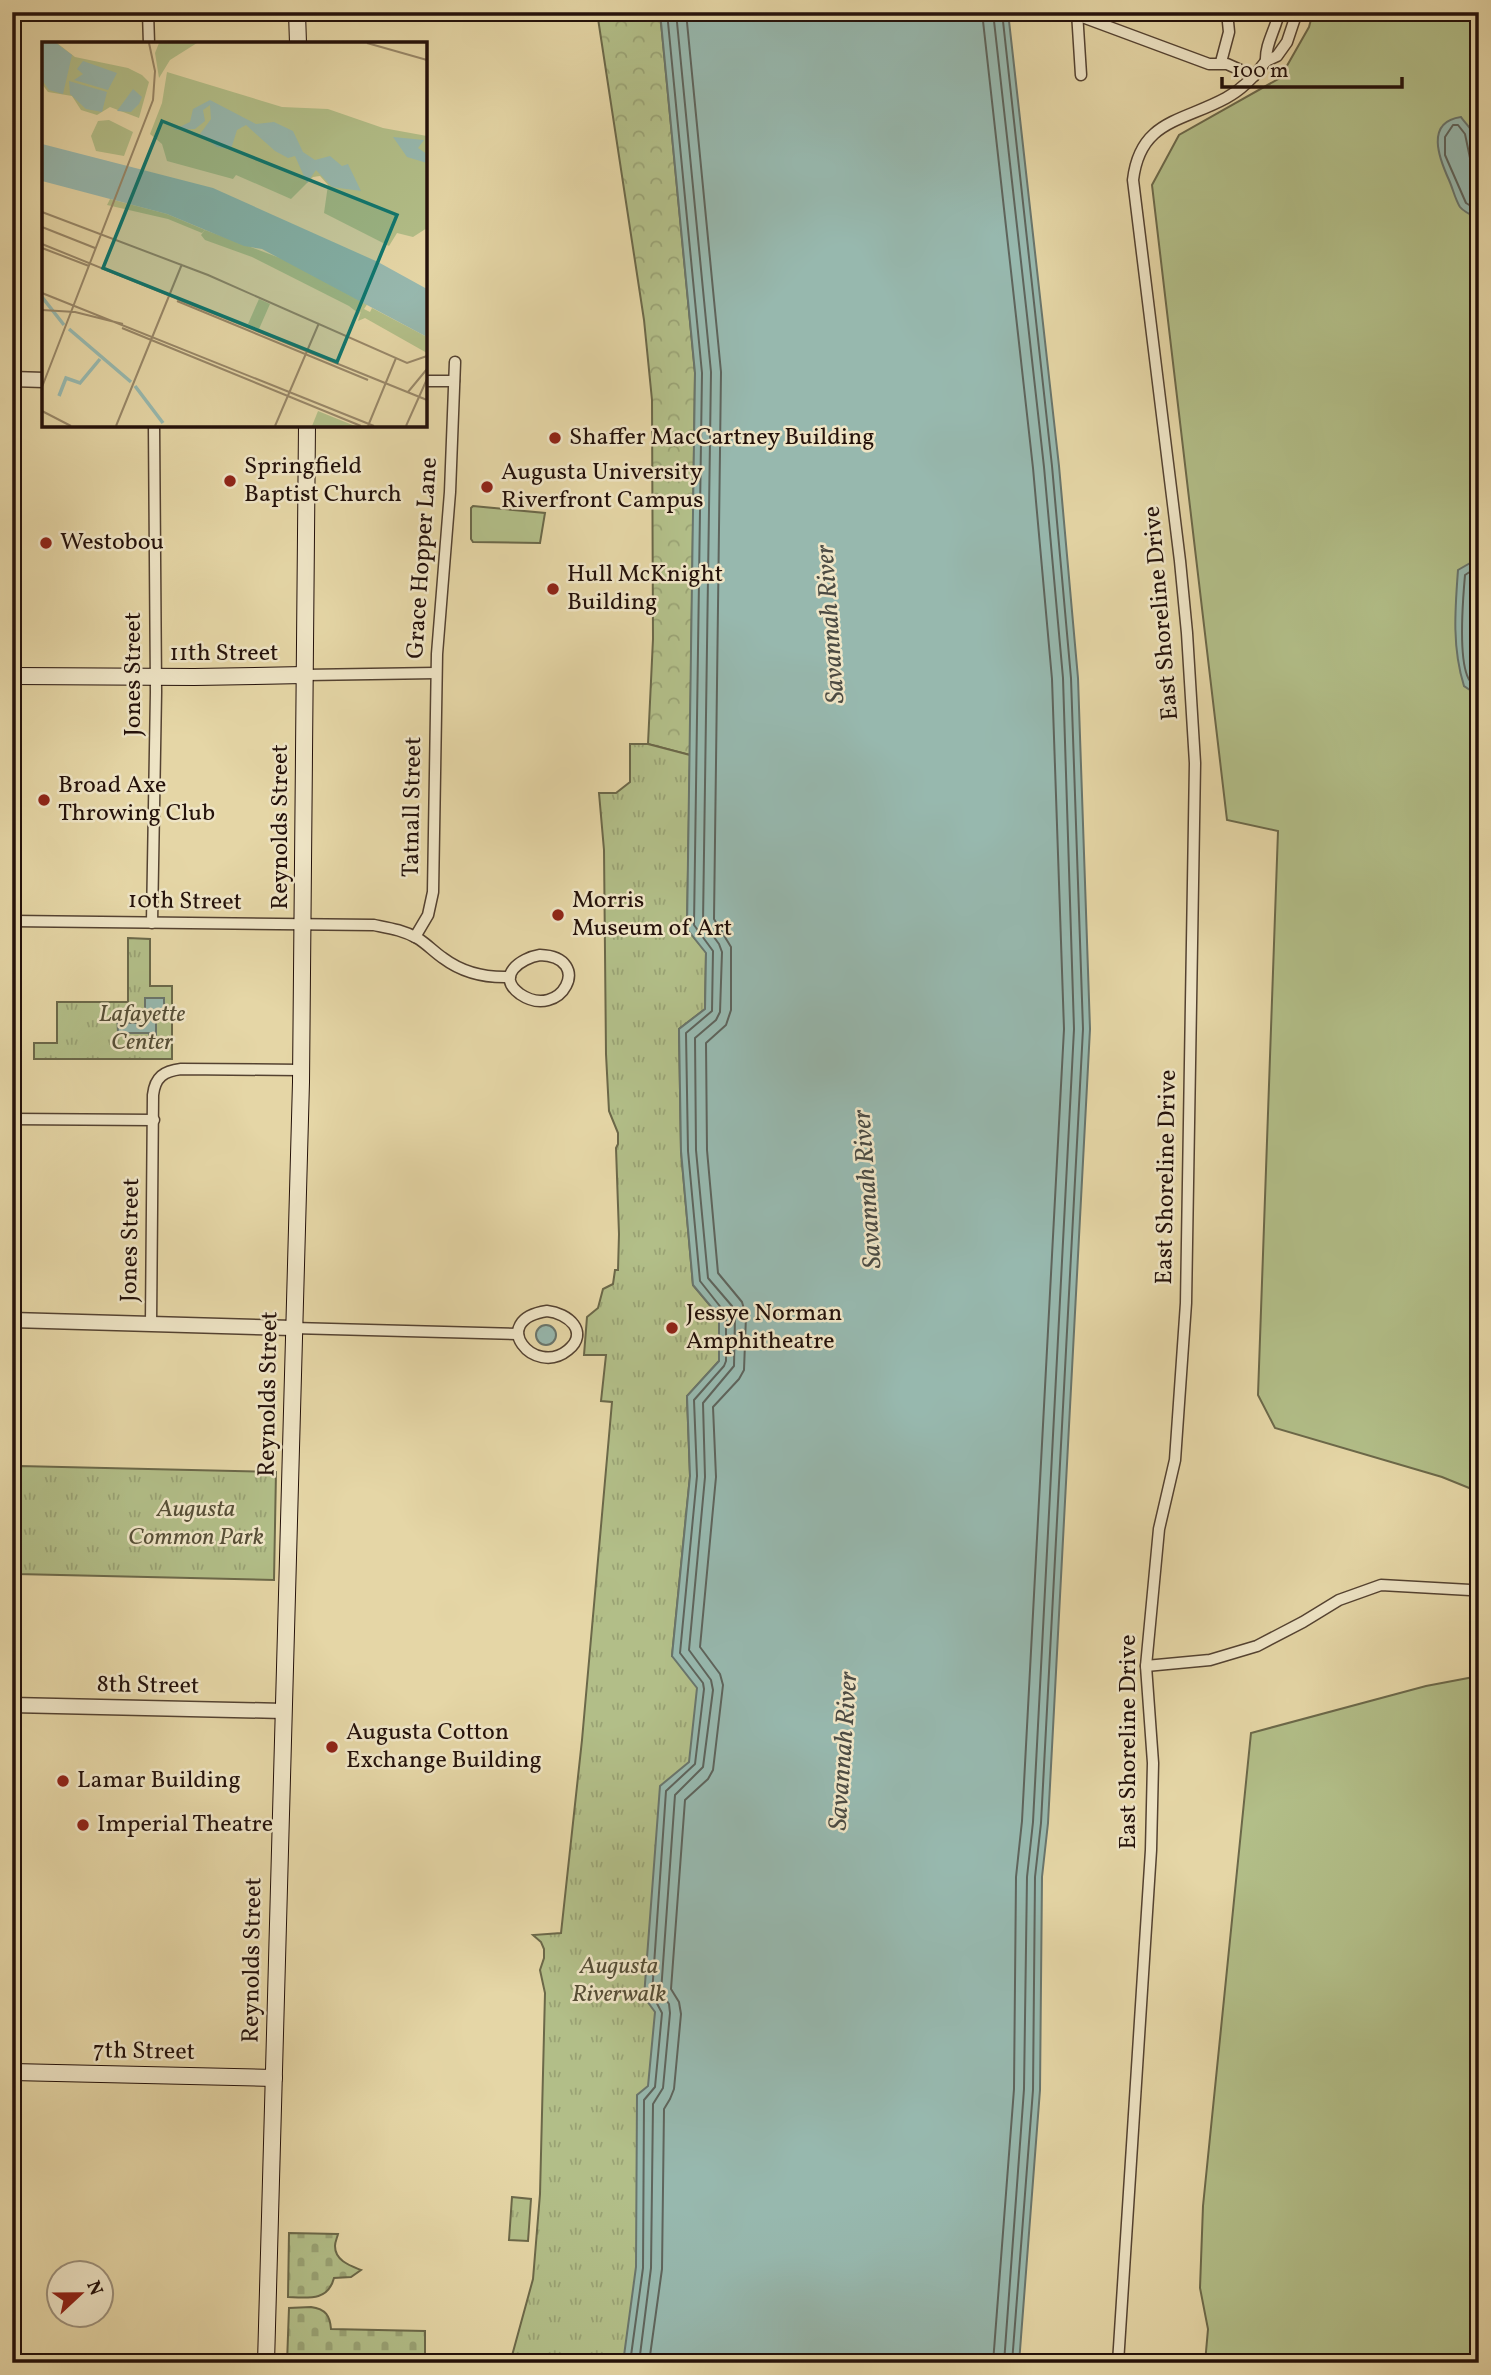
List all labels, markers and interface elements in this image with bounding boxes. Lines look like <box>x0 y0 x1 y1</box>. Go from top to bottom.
inset map <box>42 42 427 427</box>
scale bar <box>1222 46 1402 90</box>
text: 100 m <box>1232 57 1289 86</box>
place label: Shaffer MacCartney Building <box>569 421 875 455</box>
marker: Shaffer MacCartney Building <box>547 430 563 446</box>
place label: Springfield Baptist Church <box>244 450 402 512</box>
street label: Grace Hopper Lane <box>399 456 447 660</box>
place label: Augusta University Riverfront Campus <box>501 456 704 518</box>
marker: Springfield Baptist Church <box>222 473 238 489</box>
marker: Augusta University Riverfront Campus <box>479 479 495 495</box>
street label: East Shoreline Drive <box>1136 504 1188 722</box>
place label: Westobou <box>60 526 164 560</box>
marker: Westobou <box>38 535 54 551</box>
water label: Savannah River <box>807 543 855 705</box>
place label: Hull McKnight Building <box>567 558 723 620</box>
marker: Hull McKnight Building <box>545 581 561 597</box>
street label: Jones Street <box>117 612 151 736</box>
street label: 11th Street <box>169 637 279 671</box>
street label: Tatnall Street <box>395 736 431 878</box>
street label: Reynolds Street <box>264 744 298 910</box>
place label: Broad Axe Throwing Club <box>58 769 215 831</box>
marker: Broad Axe Throwing Club <box>36 792 52 808</box>
street label: 10th Street <box>128 884 242 920</box>
place label: Morris Museum of Art <box>572 884 732 946</box>
marker: Morris Museum of Art <box>550 907 566 923</box>
park label: Lafayette Center <box>99 998 185 1060</box>
street label: East Shoreline Drive <box>1148 1069 1186 1285</box>
water label: Savannah River <box>844 1108 892 1270</box>
street label: Jones Street <box>113 1178 149 1302</box>
place label: Jessye Norman Amphitheatre <box>686 1297 842 1359</box>
street label: Reynolds Street <box>251 1311 287 1477</box>
marker: Jessye Norman Amphitheatre <box>664 1320 680 1336</box>
park label: Augusta Common Park <box>128 1493 264 1555</box>
street label: East Shoreline Drive <box>1112 1634 1146 1850</box>
street label: 8th Street <box>96 1668 200 1704</box>
water label: Savannah River <box>820 1670 868 1832</box>
place label: Augusta Cotton Exchange Building <box>346 1716 542 1778</box>
marker: Augusta Cotton Exchange Building <box>324 1739 340 1755</box>
place label: Lamar Building <box>77 1764 241 1798</box>
marker: Lamar Building <box>55 1773 71 1789</box>
place label: Imperial Theatre <box>97 1808 273 1842</box>
marker: Imperial Theatre <box>75 1817 91 1833</box>
street label: Reynolds Street <box>235 1877 271 2043</box>
park label: Augusta Riverwalk <box>572 1950 666 2012</box>
street label: 7th Street <box>93 2034 195 2070</box>
north arrow <box>46 2260 116 2330</box>
text: N <box>79 2277 109 2300</box>

